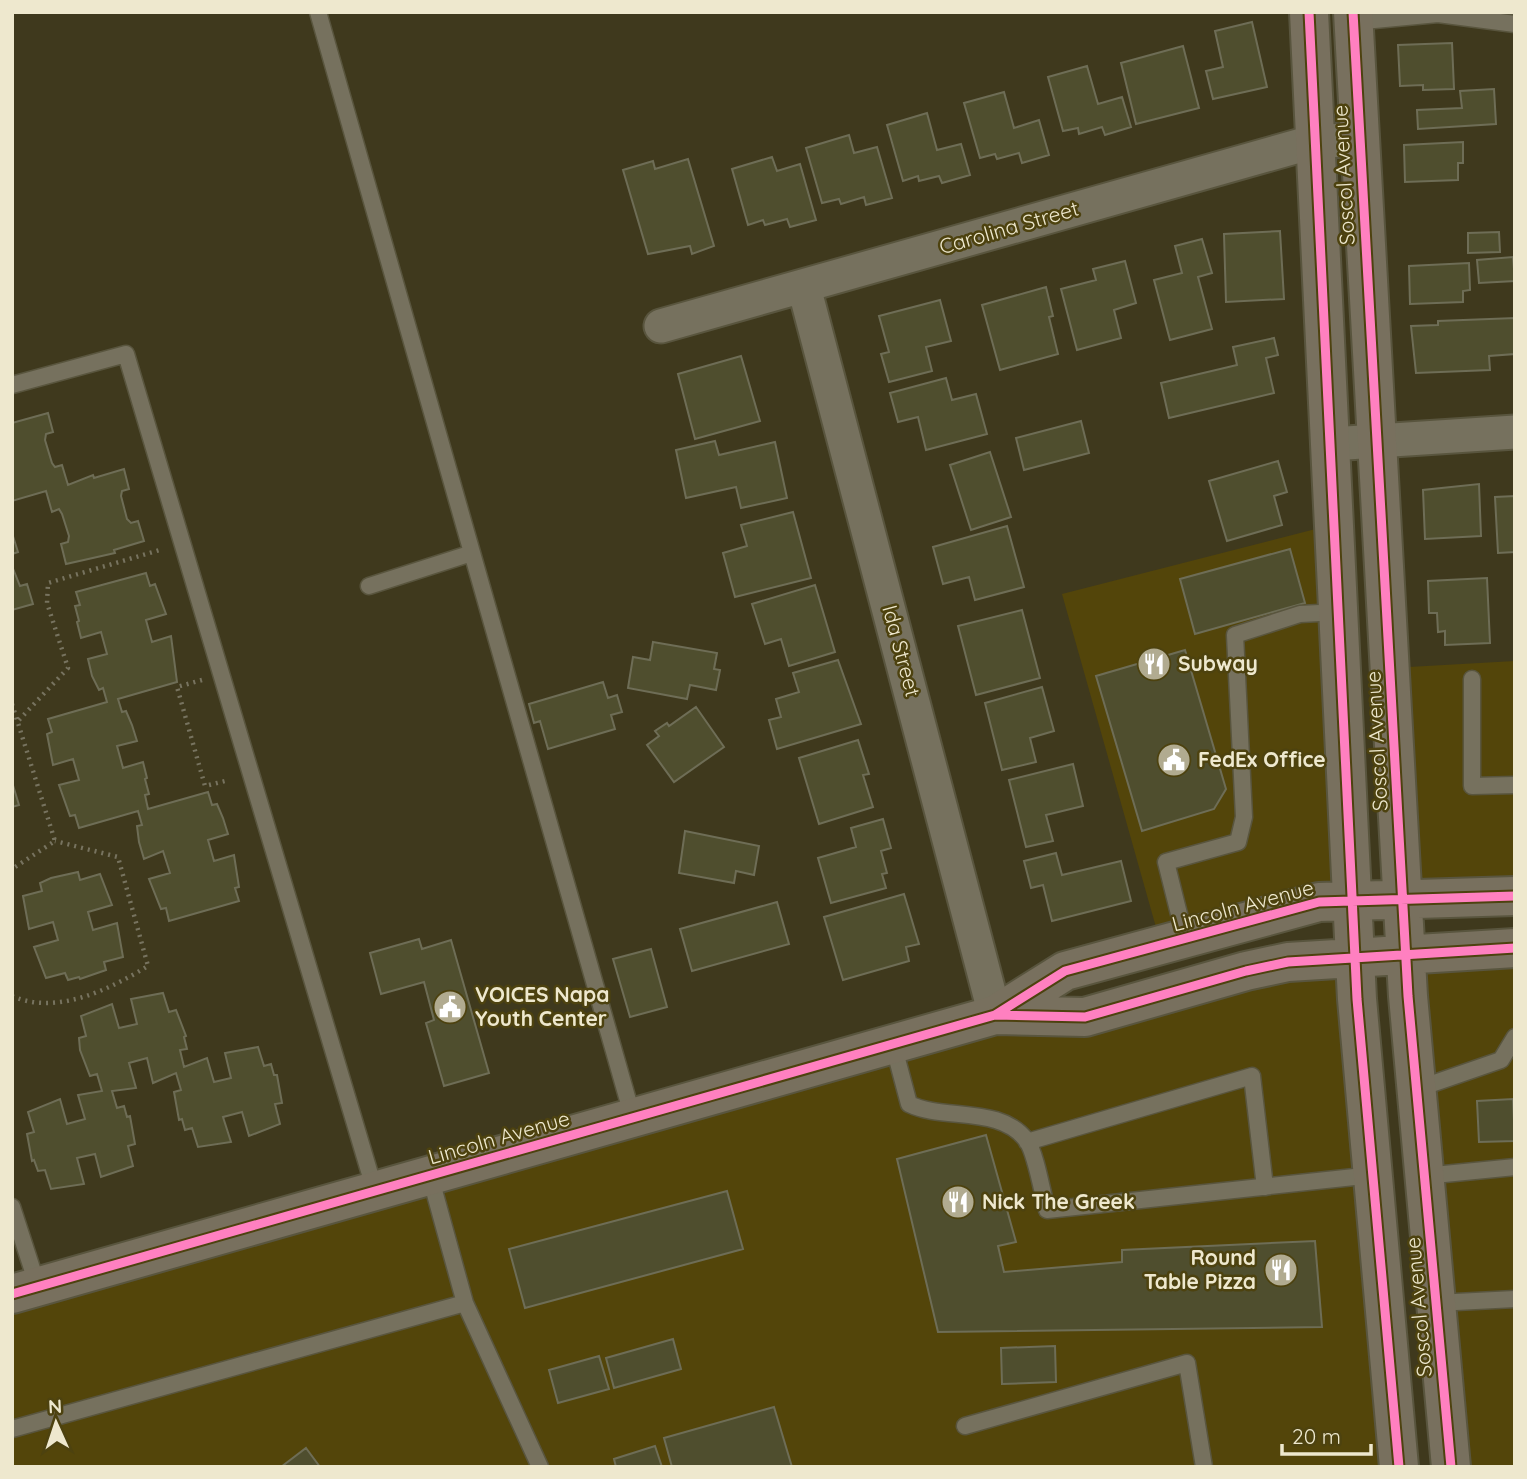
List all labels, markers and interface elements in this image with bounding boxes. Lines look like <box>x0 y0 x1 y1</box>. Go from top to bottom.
street label: Soscol Avenue <box>1326 104 1360 246</box>
street label: Carolina Street <box>936 195 1082 259</box>
street label: Ida Street <box>877 602 927 699</box>
restaurant icon: Subway <box>1135 645 1173 683</box>
place label: Subway <box>1178 650 1258 676</box>
street label: Soscol Avenue <box>1359 670 1393 812</box>
public building icon: FedEx Office <box>1155 741 1193 779</box>
place label: FedEx Office <box>1198 746 1326 772</box>
street label: Lincoln Avenue <box>1169 874 1317 936</box>
place label: VOICES Napa Youth Center <box>475 981 609 1031</box>
public building icon: VOICES Napa Youth Center <box>431 988 469 1026</box>
street label: Lincoln Avenue <box>425 1104 572 1170</box>
restaurant icon: Nick The Greek <box>939 1183 977 1221</box>
place label: Nick The Greek <box>982 1188 1135 1214</box>
street label: Soscol Avenue <box>1399 1236 1437 1378</box>
place label: Round Table Pizza <box>1144 1244 1256 1294</box>
restaurant icon: Round Table Pizza <box>1262 1251 1300 1289</box>
north arrow <box>21 1388 91 1458</box>
text: N <box>48 1394 63 1418</box>
scale bar <box>1282 1412 1371 1456</box>
text: 20 m <box>1292 1423 1341 1449</box>

